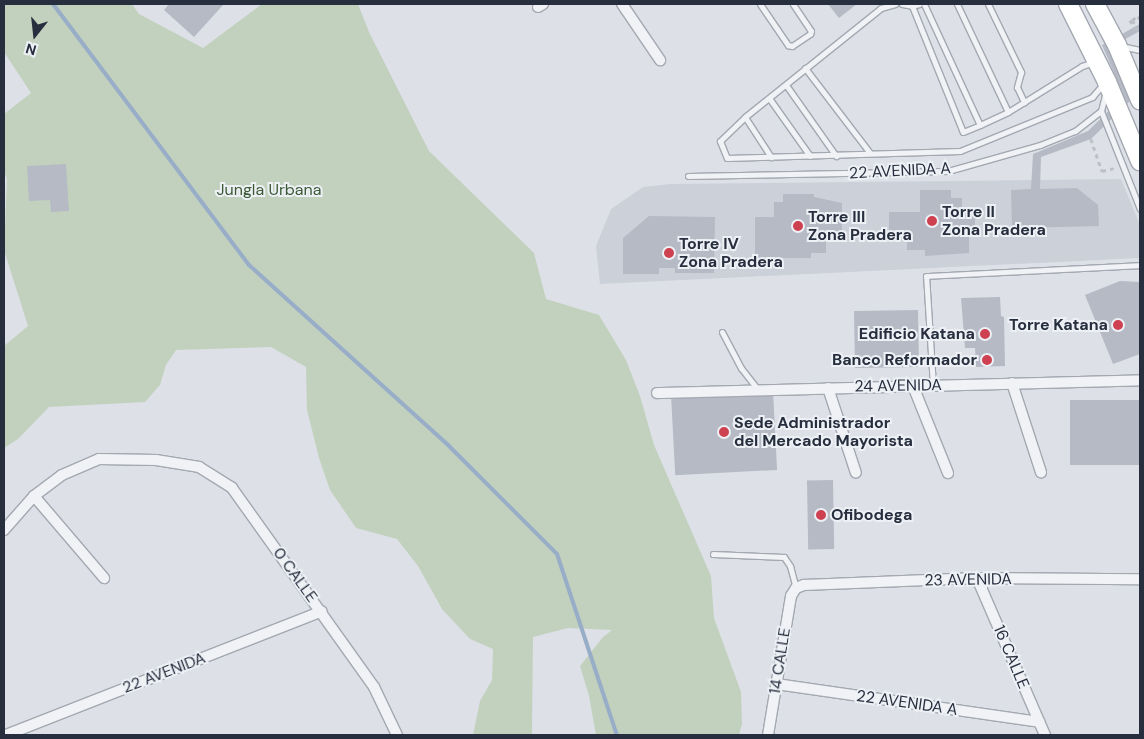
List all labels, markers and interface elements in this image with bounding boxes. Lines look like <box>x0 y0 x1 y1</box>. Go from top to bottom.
north arrow <box>10 10 60 60</box>
text: N <box>23 39 38 59</box>
street label: 22 AVENIDA A <box>849 159 951 183</box>
park label: Jungla Urbana <box>217 180 321 200</box>
place label: Torre II Zona Pradera <box>942 202 1046 240</box>
place label: Torre III Zona Pradera <box>808 207 912 245</box>
marker: Torre II Zona Pradera <box>926 215 938 227</box>
marker: Torre III Zona Pradera <box>792 220 804 232</box>
place label: Torre IV Zona Pradera <box>679 234 783 272</box>
marker: Torre IV Zona Pradera <box>663 247 675 259</box>
place label: Torre Katana <box>1009 315 1108 335</box>
marker: Torre Katana <box>1112 319 1124 331</box>
place label: Edificio Katana <box>859 324 975 344</box>
marker: Edificio Katana <box>979 328 991 340</box>
place label: Banco Reformador <box>832 350 977 370</box>
marker: Banco Reformador <box>981 354 993 366</box>
street label: 24 AVENIDA <box>854 376 942 396</box>
place label: Sede Administrador del Mercado Mayorista <box>734 413 913 451</box>
marker: Sede Administrador del Mercado Mayorista <box>718 426 730 438</box>
place label: Ofibodega <box>831 505 912 525</box>
marker: Ofibodega <box>815 509 827 521</box>
street label: 0 CALLE <box>269 544 321 606</box>
street label: 23 AVENIDA <box>924 570 1012 590</box>
street label: 16 CALLE <box>989 622 1033 692</box>
street label: 14 CALLE <box>765 627 795 695</box>
street label: 22 AVENIDA <box>120 648 208 698</box>
street label: 22 AVENIDA A <box>855 686 959 720</box>

